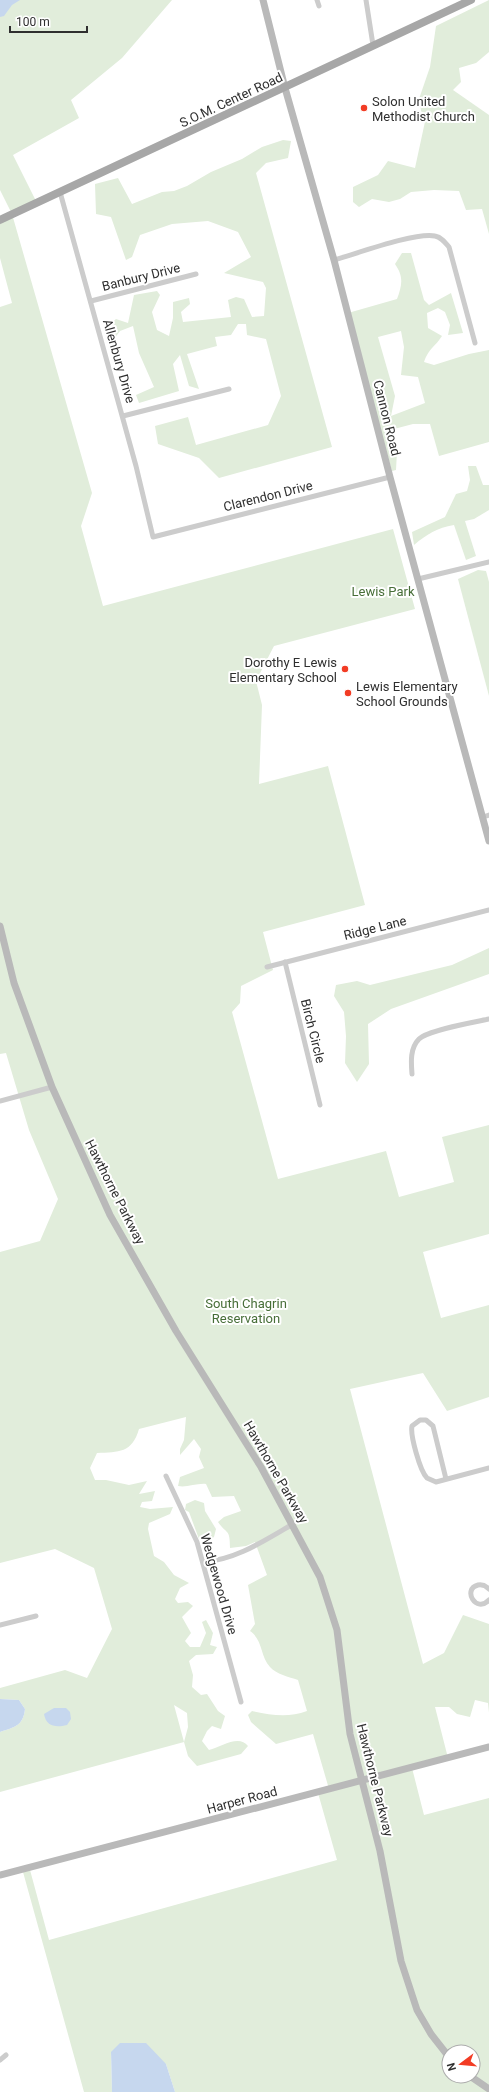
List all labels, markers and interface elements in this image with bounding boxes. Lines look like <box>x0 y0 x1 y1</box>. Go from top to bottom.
scale bar <box>10 8 87 34</box>
text: 100 m <box>16 15 50 29</box>
street label: S.O.M. Center Road <box>177 70 285 130</box>
place label: Solon United Methodist Church <box>372 94 475 124</box>
marker: Solon United Methodist Church <box>359 103 369 113</box>
street label: Banbury Drive <box>100 260 182 294</box>
street label: Allenbury Drive <box>100 317 138 405</box>
street label: Cannon Road <box>370 379 404 457</box>
street label: Clarendon Drive <box>222 478 314 514</box>
park label: Lewis Park <box>352 584 415 599</box>
place label: Dorothy E Lewis Elementary School <box>229 655 337 685</box>
marker: Dorothy E Lewis Elementary School <box>340 664 350 674</box>
place label: Lewis Elementary School Grounds <box>356 679 458 709</box>
marker: Lewis Elementary School Grounds <box>343 688 353 698</box>
street label: Ridge Lane <box>342 913 408 943</box>
street label: Birch Circle <box>298 997 328 1065</box>
street label: Hawthorne Parkway <box>82 1137 148 1247</box>
park label: South Chagrin Reservation <box>205 1296 287 1326</box>
street label: Hawthorne Parkway <box>241 1418 311 1526</box>
street label: Wedgewood Drive <box>197 1532 241 1636</box>
street label: Hawthorne Parkway <box>354 1722 396 1838</box>
street label: Harper Road <box>205 1783 279 1817</box>
north arrow <box>441 2044 481 2084</box>
text: N <box>444 2061 459 2072</box>

